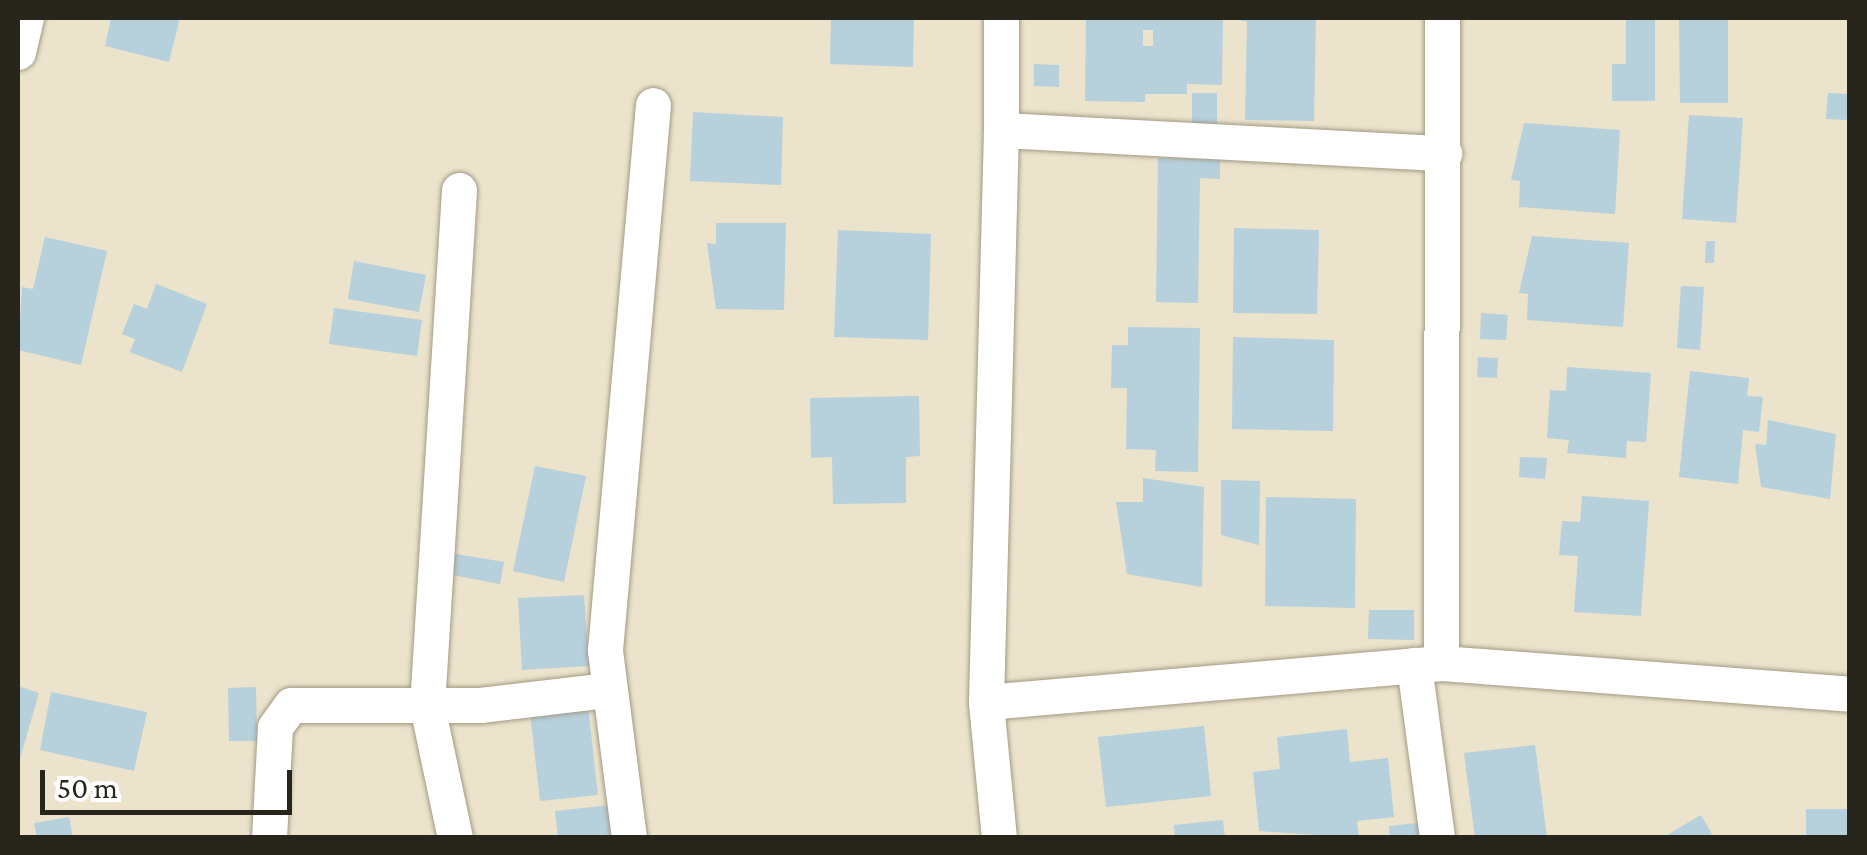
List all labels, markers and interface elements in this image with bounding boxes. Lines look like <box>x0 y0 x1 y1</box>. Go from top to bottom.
scale bar <box>45 750 298 812</box>
text: 50 m <box>57 771 118 804</box>

